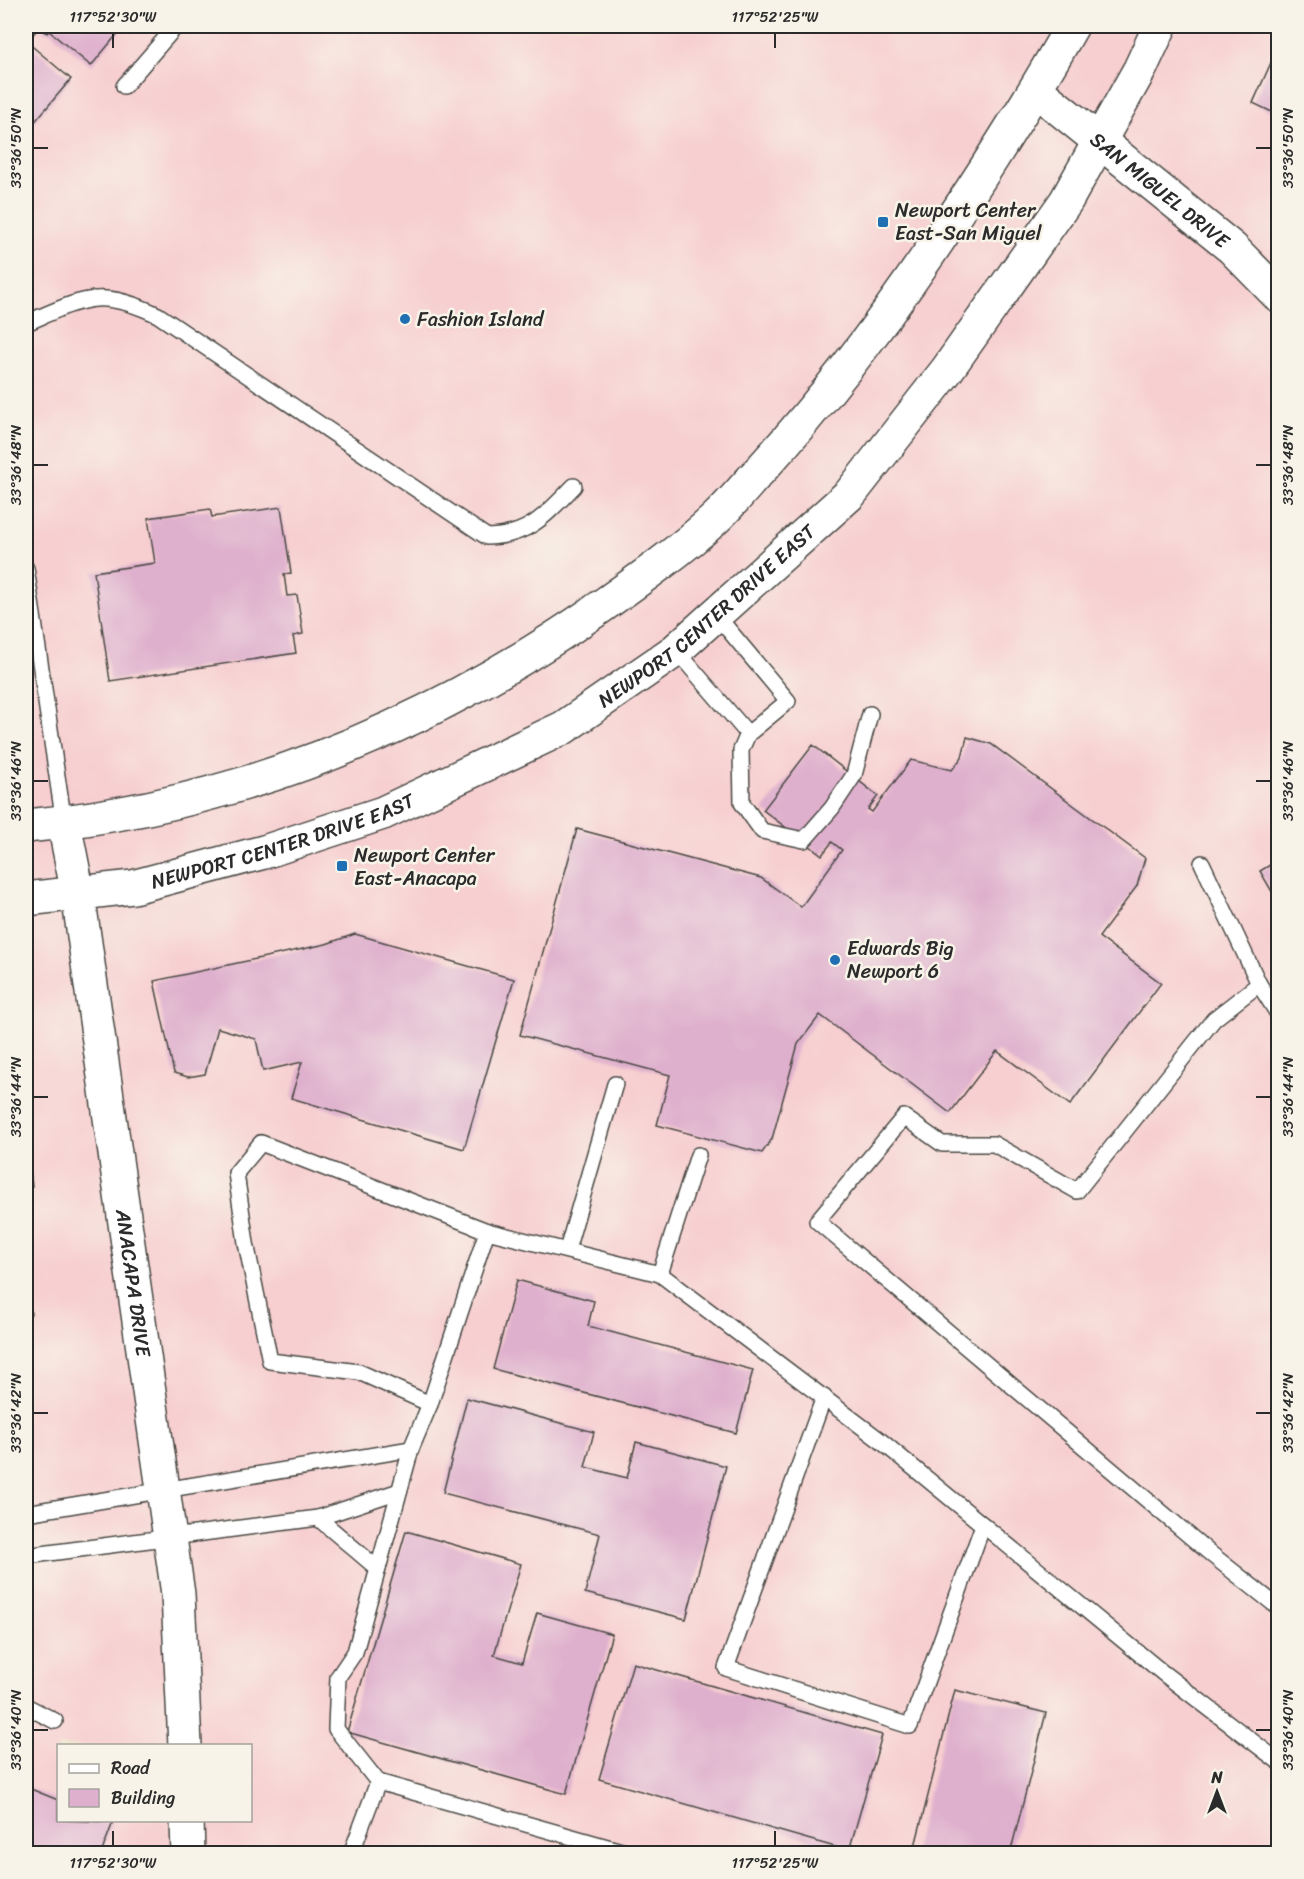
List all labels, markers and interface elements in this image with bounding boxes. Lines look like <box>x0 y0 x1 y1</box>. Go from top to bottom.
text: 117°52'30"W <box>70 4 157 30</box>
text: 117°52'25"W <box>732 4 819 30</box>
text: 33°36'50"N <box>3 107 29 188</box>
text: 33°36'50"N <box>1275 107 1301 188</box>
street label: SAN MIGUEL DRIVE <box>1082 123 1239 259</box>
place label: Newport Center East-San Miguel <box>895 193 1043 251</box>
marker: Newport Center East-San Miguel <box>876 215 890 229</box>
place label: Fashion Island <box>417 302 545 337</box>
marker: Fashion Island <box>398 312 412 326</box>
text: 33°36'48"N <box>3 424 29 505</box>
text: 33°36'48"N <box>1275 424 1301 505</box>
street label: NEWPORT CENTER DRIVE EAST <box>590 515 825 717</box>
text: 33°36'46"N <box>3 741 29 821</box>
text: 33°36'46"N <box>1275 741 1301 821</box>
street label: NEWPORT CENTER DRIVE EAST <box>147 783 422 899</box>
place label: Newport Center East-Anacapa <box>354 838 496 896</box>
marker: Newport Center East-Anacapa <box>335 859 349 873</box>
place label: Edwards Big Newport 6 <box>847 931 954 989</box>
marker: Edwards Big Newport 6 <box>828 953 842 967</box>
text: 33°36'44"N <box>3 1056 29 1137</box>
text: 33°36'44"N <box>1275 1056 1301 1137</box>
street label: ANACAPA DRIVE <box>105 1206 161 1361</box>
text: 33°36'42"N <box>3 1372 29 1453</box>
text: 33°36'42"N <box>1275 1372 1301 1453</box>
text: 33°36'40"N <box>3 1689 29 1770</box>
text: 33°36'40"N <box>1275 1689 1301 1770</box>
legend <box>57 1744 252 1822</box>
text: Road <box>111 1752 151 1784</box>
north arrow <box>1187 1762 1247 1822</box>
text: N <box>1210 1763 1223 1792</box>
text: Building <box>111 1782 175 1814</box>
text: 117°52'30"W <box>70 1850 157 1876</box>
text: 117°52'25"W <box>732 1850 819 1876</box>

